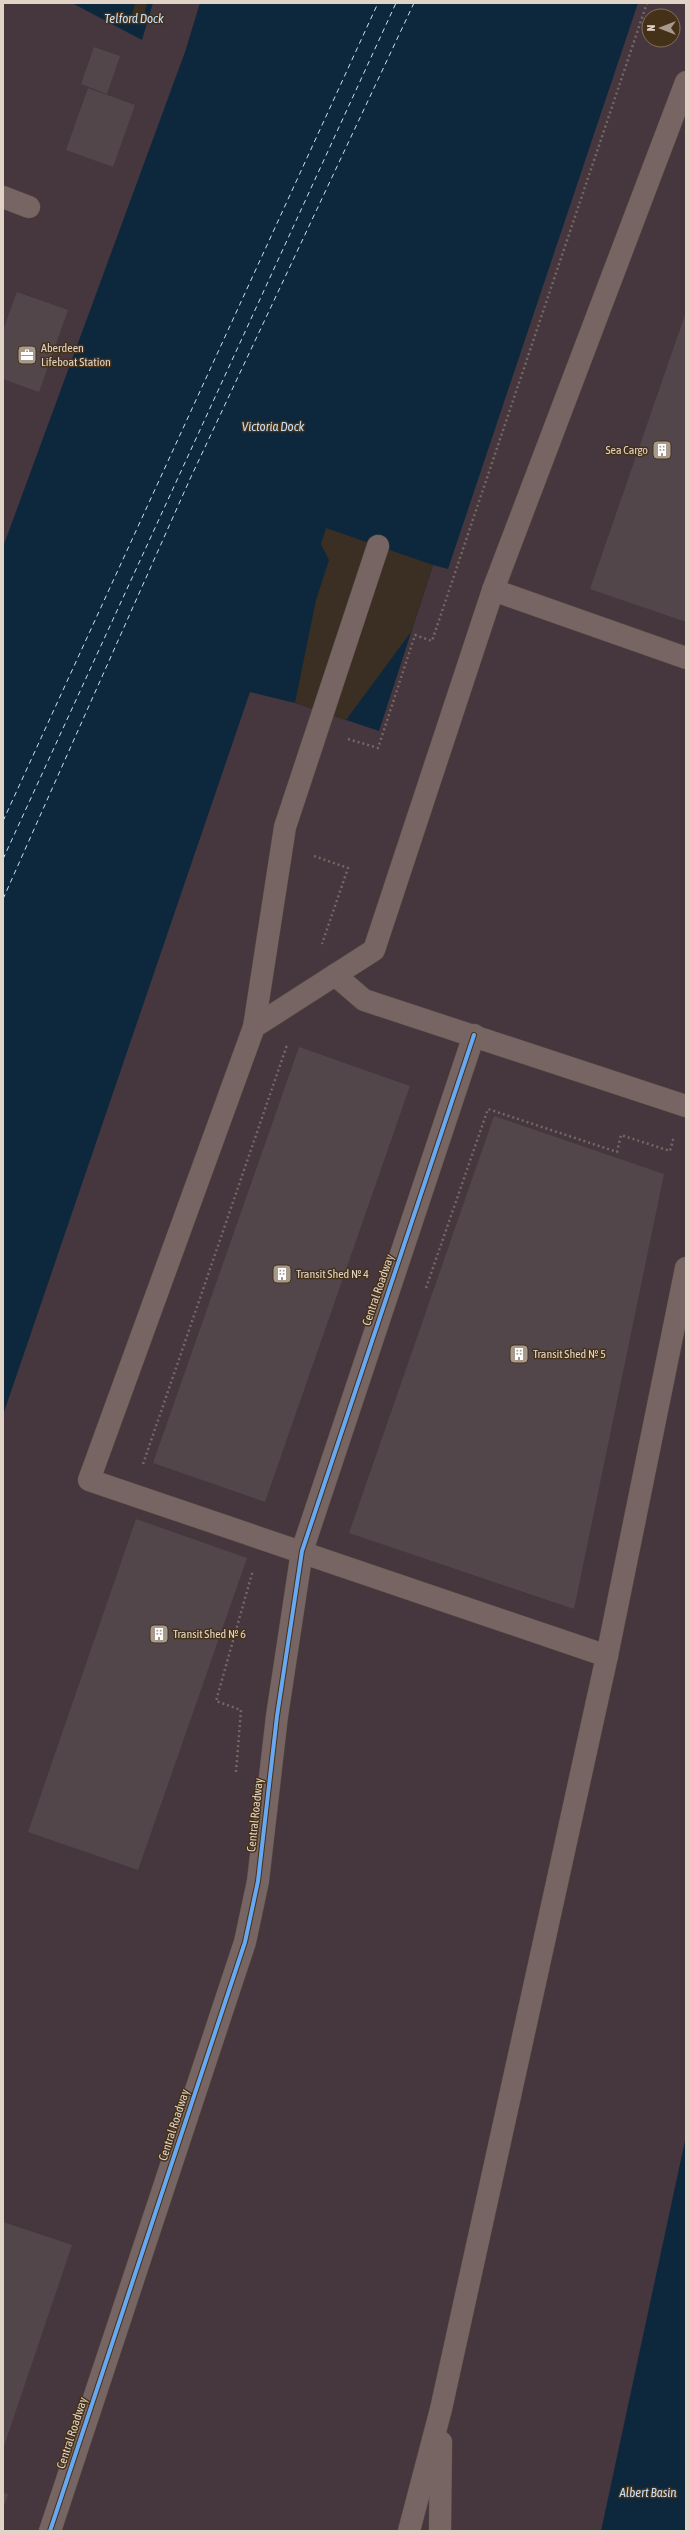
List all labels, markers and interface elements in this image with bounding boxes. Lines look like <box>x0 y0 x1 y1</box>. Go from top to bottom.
north arrow <box>641 8 681 48</box>
water label: Telford Dock <box>104 11 164 26</box>
text: N <box>645 25 657 31</box>
place label: Aberdeen Lifeboat Station <box>41 341 111 369</box>
office icon: Aberdeen Lifeboat Station <box>16 344 38 366</box>
water label: Victoria Dock <box>242 419 305 434</box>
building icon: Sea Cargo <box>651 439 673 461</box>
place label: Sea Cargo <box>606 443 648 457</box>
street label: Central Roadway <box>359 1253 397 1327</box>
building icon: Transit Shed № 4 <box>271 1263 293 1285</box>
place label: Transit Shed № 4 <box>296 1267 369 1281</box>
building icon: Transit Shed № 5 <box>508 1343 530 1365</box>
place label: Transit Shed № 5 <box>533 1347 606 1361</box>
building icon: Transit Shed № 6 <box>148 1623 170 1645</box>
place label: Transit Shed № 6 <box>173 1627 246 1641</box>
street label: Central Roadway <box>244 1777 266 1853</box>
street label: Central Roadway <box>156 2087 192 2163</box>
street label: Central Roadway <box>54 2395 90 2471</box>
water label: Albert Basin <box>618 2485 677 2500</box>

